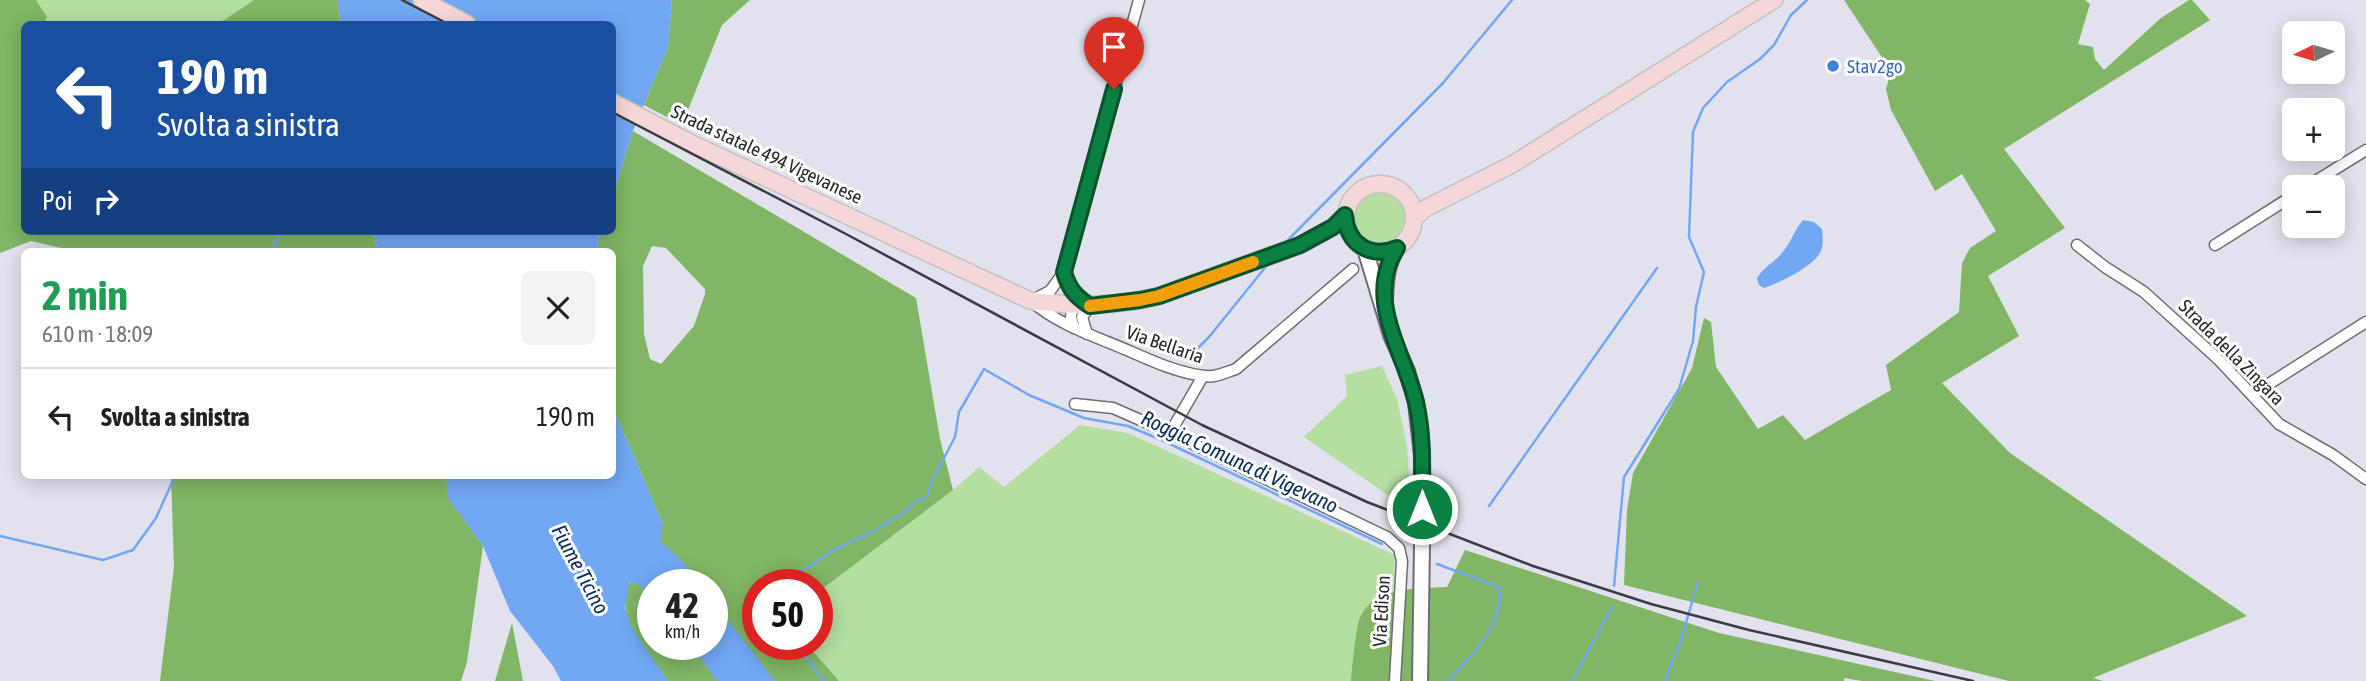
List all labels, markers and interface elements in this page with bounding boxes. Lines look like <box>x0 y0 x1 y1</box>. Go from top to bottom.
pin <box>1084 17 1144 89</box>
north arrow <box>2282 21 2345 84</box>
map controls <box>2282 21 2345 238</box>
icon: arrive <box>1095 28 1133 66</box>
text: 190 m <box>157 48 268 104</box>
icon: left <box>42 49 133 140</box>
place label: Stav2go <box>1847 55 1903 77</box>
marker: Stav2go <box>1825 58 1841 74</box>
button: + <box>2282 98 2345 161</box>
street label: Strada statale 494 Vigevanese <box>668 100 866 208</box>
text: Svolta a sinistra <box>157 106 340 143</box>
button: − <box>2282 175 2345 238</box>
icon: right <box>87 182 125 220</box>
text: Poi <box>42 186 73 216</box>
text: 2 min <box>42 271 128 319</box>
button: close <box>521 271 595 345</box>
street label: Strada della Zingara <box>2175 295 2289 409</box>
text: 610 m · 18:09 <box>42 321 153 347</box>
street label: Via Bellaria <box>1123 321 1207 367</box>
icon: left <box>42 398 80 436</box>
text: Svolta a sinistra <box>101 402 250 432</box>
text: 190 m <box>536 402 595 432</box>
water label: Roggia Comuna di Vigevano <box>1138 405 1342 517</box>
position arrow <box>1385 472 1459 546</box>
water label: Fiume Ticino <box>548 520 614 618</box>
speed limit sign: 50 <box>742 569 833 660</box>
street label: Via Edison <box>1368 575 1394 647</box>
text: 42 <box>666 585 699 625</box>
text: km/h <box>665 621 700 642</box>

